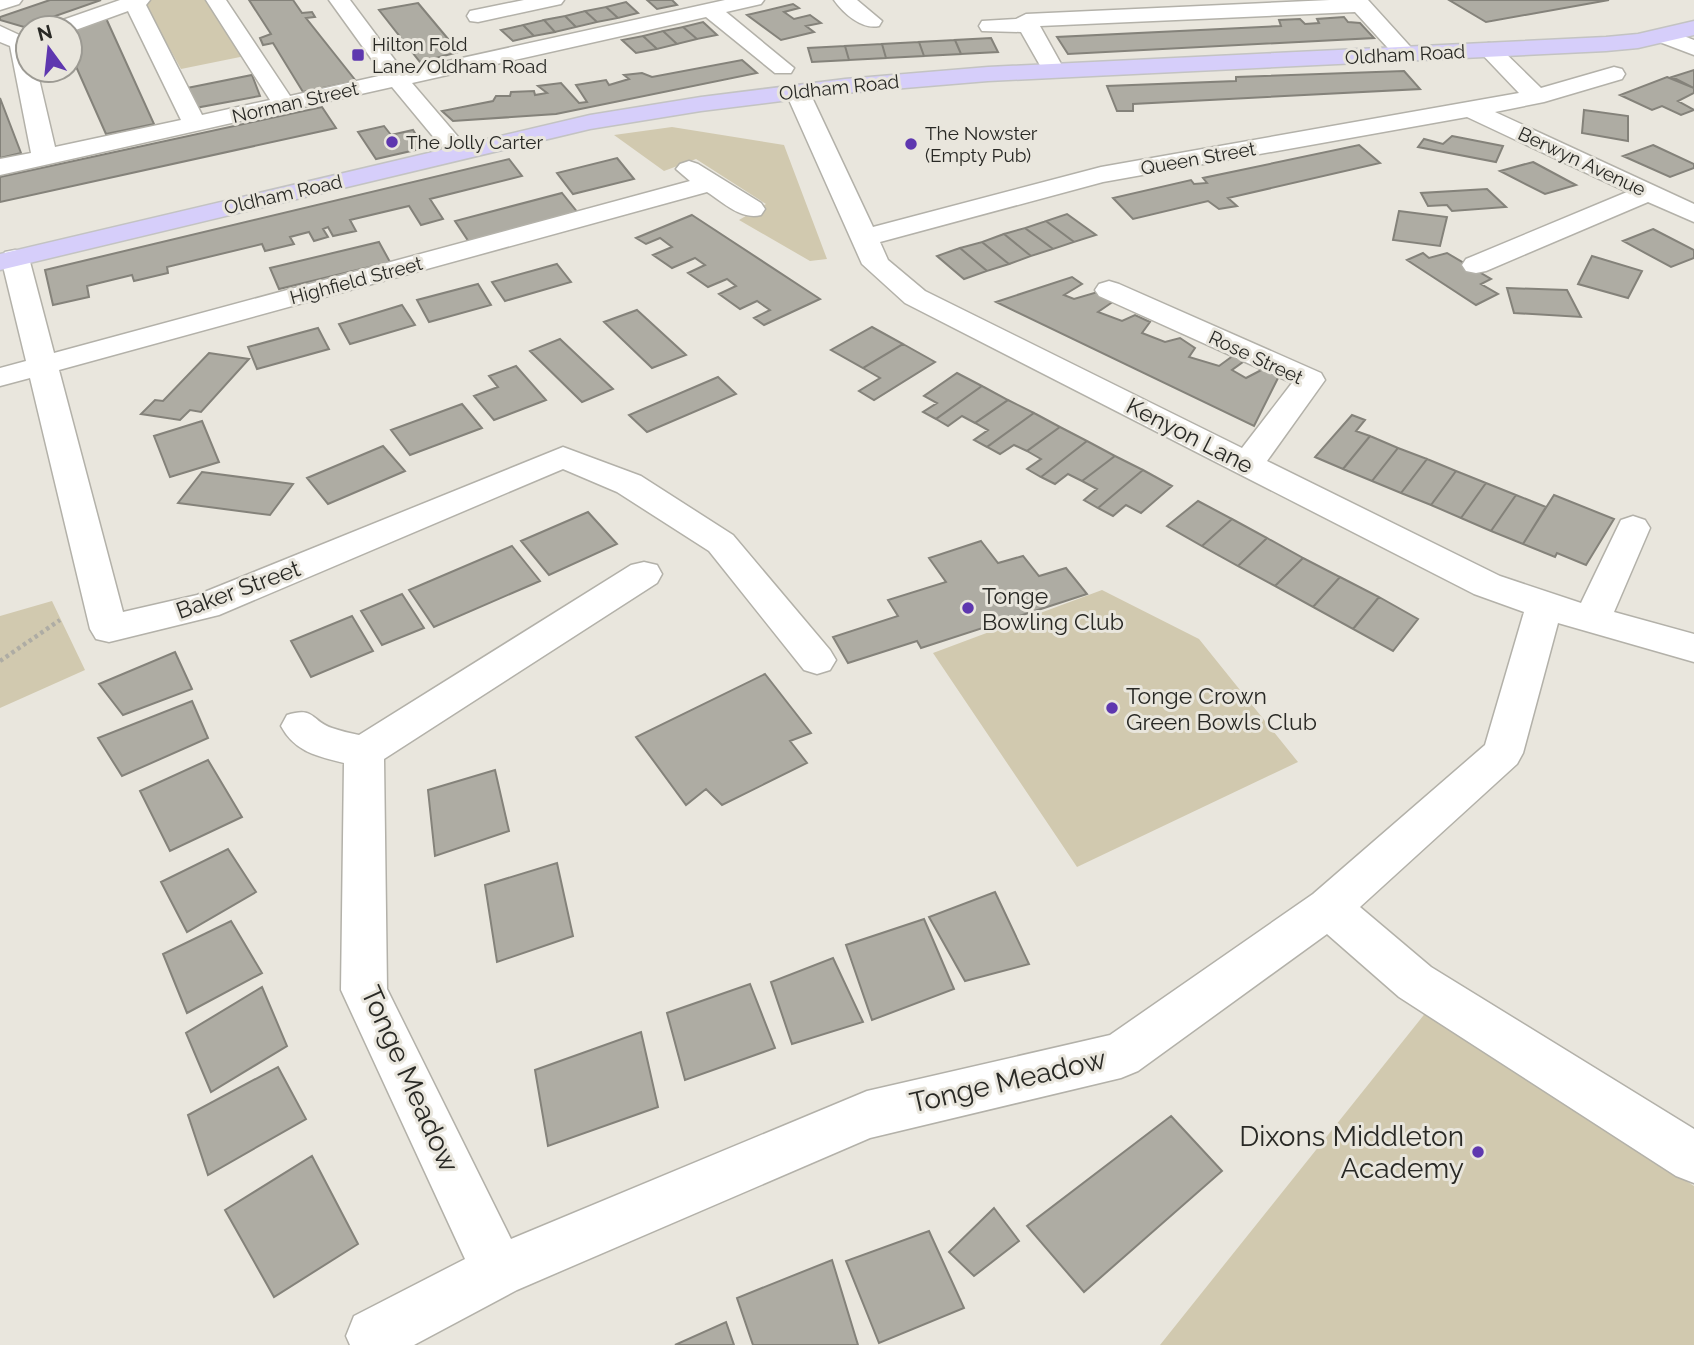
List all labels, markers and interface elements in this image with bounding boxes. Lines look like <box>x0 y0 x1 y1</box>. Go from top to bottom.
north arrow <box>14 14 84 84</box>
text: N <box>35 20 54 45</box>
place label: Hilton Fold Lane/Oldham Road <box>372 33 547 77</box>
street label: Oldham Road <box>1344 40 1466 68</box>
marker: Hilton Fold Lane/Oldham Road <box>350 47 366 63</box>
street label: Oldham Road <box>778 70 900 104</box>
street label: Norman Street <box>230 77 361 127</box>
place label: The Nowster (Empty Pub) <box>925 122 1038 166</box>
street label: Berwyn Avenue <box>1515 122 1649 200</box>
place label: The Jolly Carter <box>406 131 543 153</box>
marker: The Jolly Carter <box>384 134 400 150</box>
marker: The Nowster (Empty Pub) <box>903 136 919 152</box>
street label: Queen Street <box>1139 137 1258 179</box>
street label: Oldham Road <box>222 170 344 218</box>
street label: Highfield Street <box>287 252 425 308</box>
street label: Rose Street <box>1205 326 1307 389</box>
street label: Kenyon Lane <box>1122 392 1258 478</box>
street label: Baker Street <box>172 554 304 624</box>
place label: Tonge Bowling Club <box>982 582 1124 635</box>
marker: Tonge Bowling Club <box>960 600 976 616</box>
place label: Tonge Crown Green Bowls Club <box>1126 682 1317 735</box>
marker: Tonge Crown Green Bowls Club <box>1104 700 1120 716</box>
street label: Tonge Meadow <box>354 981 466 1177</box>
street label: Tonge Meadow <box>907 1042 1109 1120</box>
place label: Dixons Middleton Academy <box>1239 1120 1464 1185</box>
marker: Dixons Middleton Academy <box>1470 1144 1486 1160</box>

